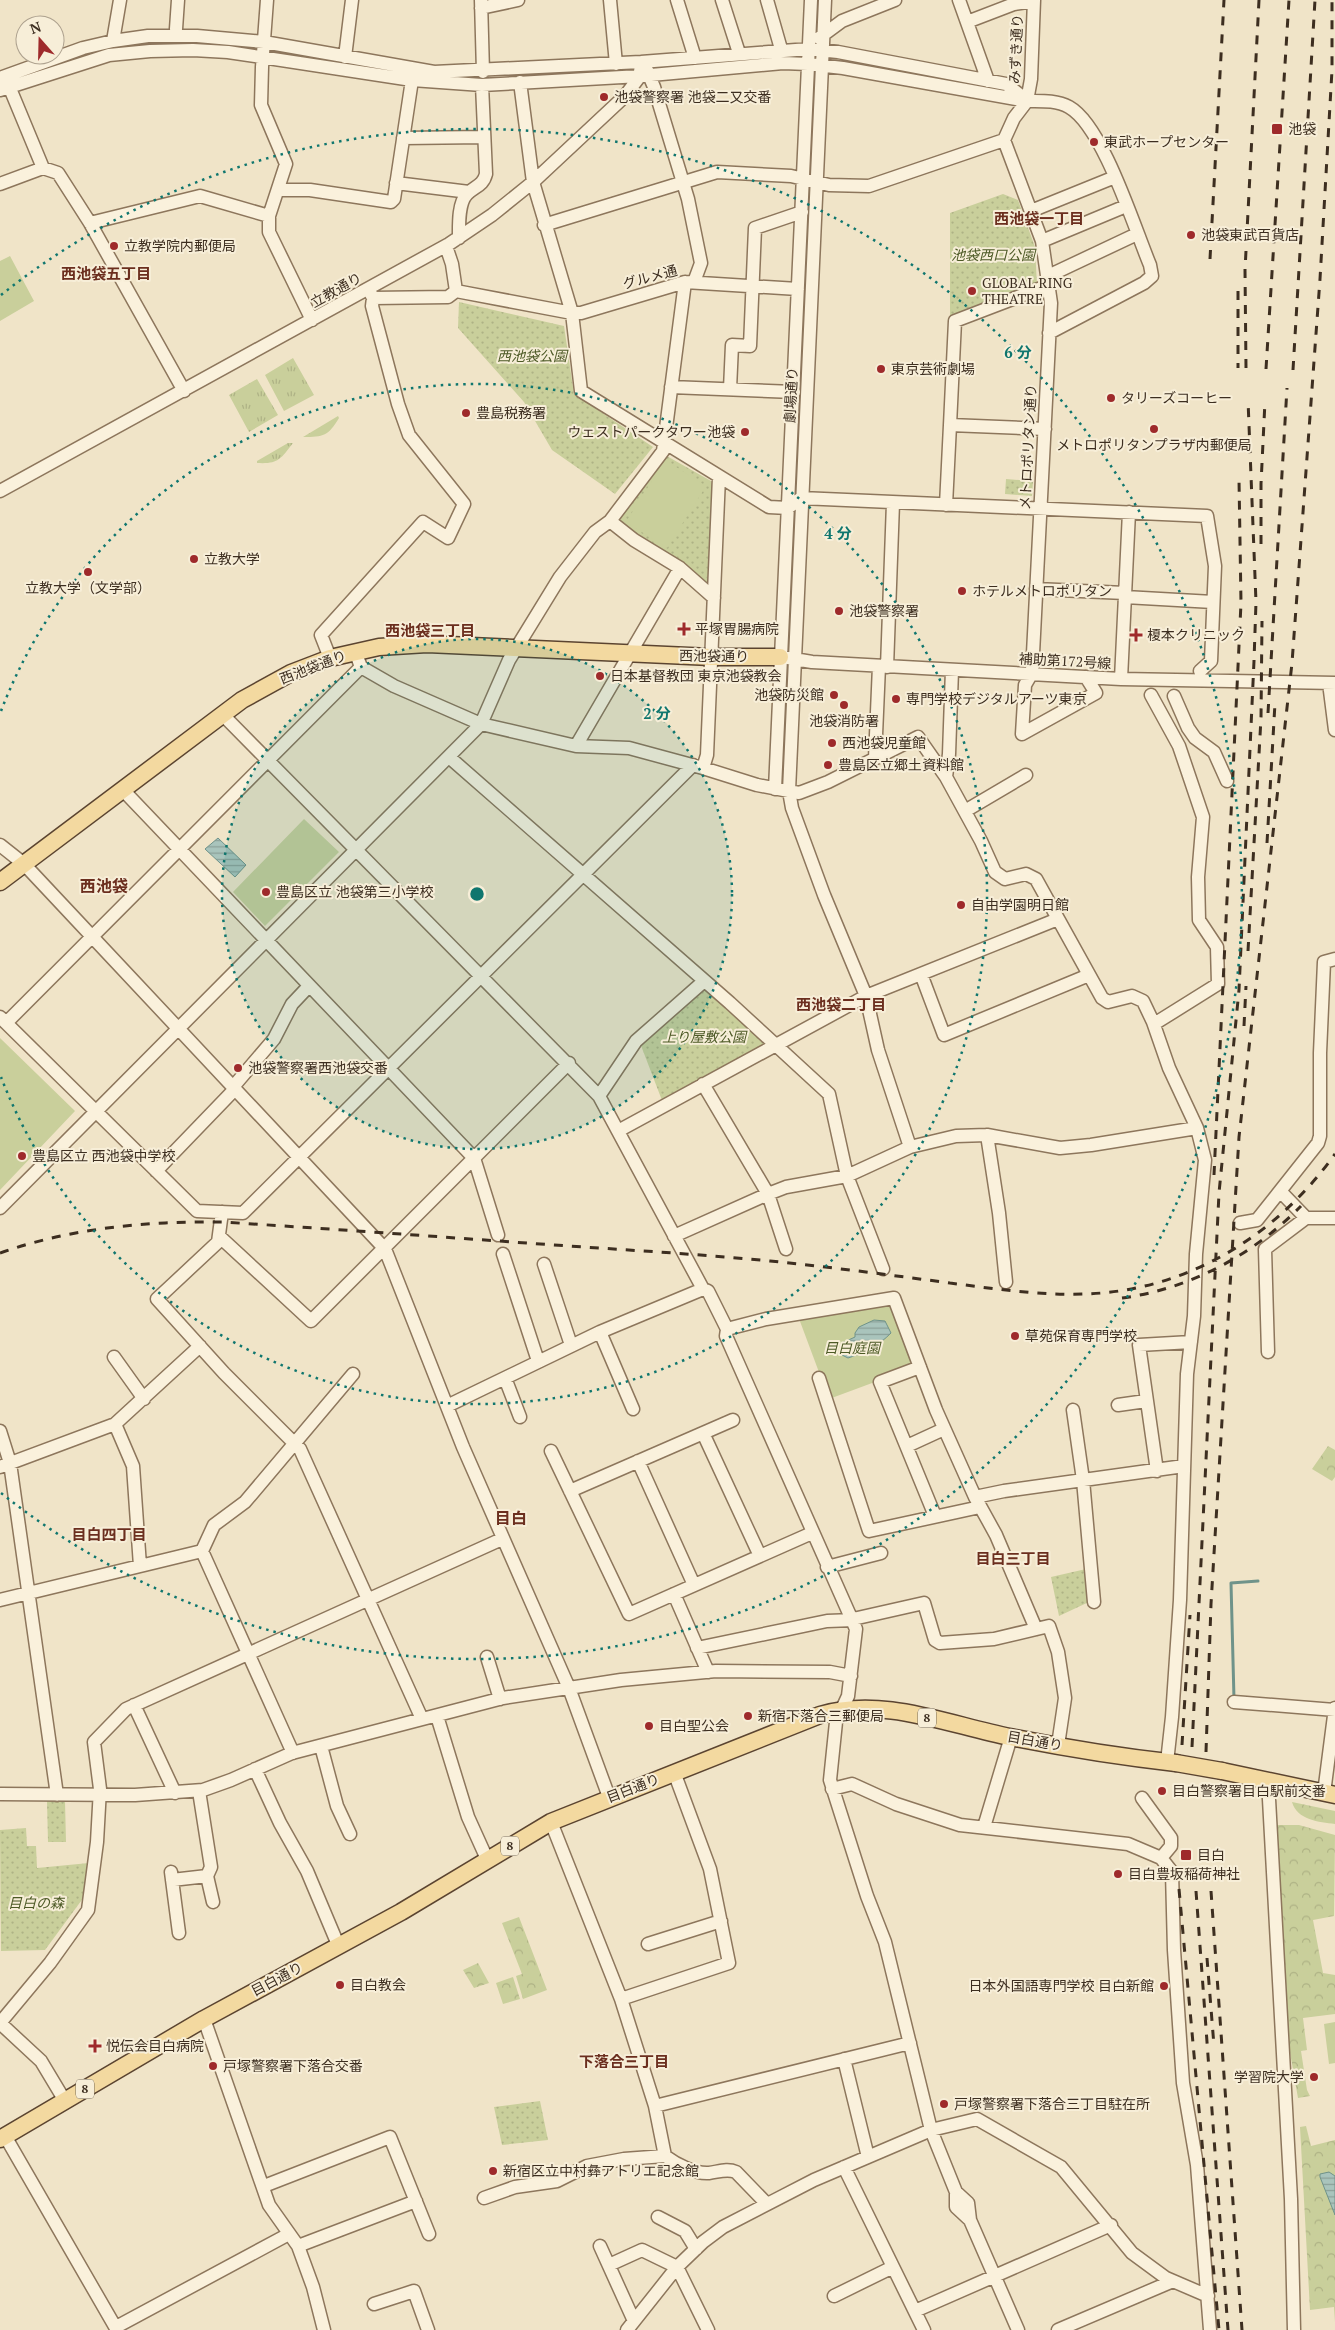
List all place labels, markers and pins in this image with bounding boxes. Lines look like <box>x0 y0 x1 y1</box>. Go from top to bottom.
place label: 池袋警察署 池袋二又交番 <box>614 87 771 106</box>
marker: 池袋警察署 池袋二又交番 <box>598 91 610 103</box>
place label: 池袋 <box>1288 119 1316 138</box>
marker: 池袋 <box>1270 122 1284 136</box>
place label: 東武ホープセンター <box>1104 132 1229 151</box>
marker: 東武ホープセンター <box>1088 136 1100 148</box>
place label: 池袋東武百貨店 <box>1201 225 1299 244</box>
marker: 池袋東武百貨店 <box>1185 229 1197 241</box>
place label: 立教学院内郵便局 <box>124 236 236 255</box>
marker: 立教学院内郵便局 <box>108 240 120 252</box>
place label: GLOBAL RING THEATRE <box>982 273 1073 308</box>
marker: GLOBAL RING THEATRE <box>966 285 978 297</box>
place label: 東京芸術劇場 <box>891 359 975 378</box>
marker: 東京芸術劇場 <box>875 363 887 375</box>
place label: タリーズコーヒー <box>1121 388 1232 407</box>
marker: タリーズコーヒー <box>1105 392 1117 404</box>
place label: 豊島税務署 <box>476 403 546 422</box>
marker: 豊島税務署 <box>460 407 472 419</box>
place label: ウェストパークタワー池袋 <box>568 422 735 441</box>
marker: メトロポリタンプラザ内郵便局 <box>1148 423 1160 435</box>
marker: ウェストパークタワー池袋 <box>739 426 751 438</box>
place label: メトロポリタンプラザ内郵便局 <box>1056 435 1252 454</box>
place label: 立教大学 <box>204 549 260 568</box>
marker: 立教大学 <box>188 553 200 565</box>
marker: 立教大学（文学部） <box>82 566 94 578</box>
place label: 立教大学（文学部） <box>25 578 151 597</box>
place label: ホテルメトロポリタン <box>972 581 1112 600</box>
marker: ホテルメトロポリタン <box>956 585 968 597</box>
place label: 池袋警察署 <box>849 601 919 620</box>
marker: 池袋警察署 <box>833 605 845 617</box>
place label: 平塚胃腸病院 <box>695 619 779 638</box>
marker: 平塚胃腸病院 <box>677 622 691 636</box>
place label: 榎本クリニック <box>1147 625 1245 644</box>
marker: 榎本クリニック <box>1129 628 1143 642</box>
place label: 日本基督教団 東京池袋教会 <box>610 666 781 685</box>
marker: 日本基督教団 東京池袋教会 <box>594 670 606 682</box>
place label: 池袋防災館 <box>754 685 824 704</box>
marker: 池袋防災館 <box>828 689 840 701</box>
place label: 専門学校デジタルアーツ東京 <box>906 689 1087 708</box>
marker: 専門学校デジタルアーツ東京 <box>890 693 902 705</box>
marker: 池袋消防署 <box>838 699 850 711</box>
place label: 池袋消防署 <box>809 711 879 730</box>
place label: 西池袋児童館 <box>842 733 926 752</box>
marker: 西池袋児童館 <box>826 737 838 749</box>
place label: 豊島区立郷土資料館 <box>838 755 964 774</box>
marker: 豊島区立郷土資料館 <box>822 759 834 771</box>
place label: 豊島区立 池袋第三小学校 <box>276 882 433 901</box>
centre of rings <box>468 885 486 903</box>
marker: 豊島区立 池袋第三小学校 <box>260 886 272 898</box>
place label: 自由学園明日館 <box>971 895 1069 914</box>
marker: 自由学園明日館 <box>955 899 967 911</box>
place label: 池袋警察署西池袋交番 <box>248 1058 388 1077</box>
marker: 池袋警察署西池袋交番 <box>232 1062 244 1074</box>
place label: 豊島区立 西池袋中学校 <box>32 1146 175 1165</box>
marker: 豊島区立 西池袋中学校 <box>16 1150 28 1162</box>
place label: 草苑保育専門学校 <box>1025 1326 1137 1345</box>
marker: 草苑保育専門学校 <box>1009 1330 1021 1342</box>
place label: 新宿下落合三郵便局 <box>758 1706 884 1725</box>
marker: 新宿下落合三郵便局 <box>742 1710 754 1722</box>
place label: 目白聖公会 <box>659 1716 729 1735</box>
marker: 目白聖公会 <box>643 1720 655 1732</box>
place label: 目白警察署目白駅前交番 <box>1172 1781 1326 1800</box>
marker: 目白警察署目白駅前交番 <box>1156 1785 1168 1797</box>
place label: 目白 <box>1197 1845 1225 1864</box>
marker: 目白 <box>1179 1848 1193 1862</box>
place label: 目白豊坂稲荷神社 <box>1128 1864 1240 1883</box>
marker: 目白豊坂稲荷神社 <box>1112 1868 1124 1880</box>
place label: 目白教会 <box>350 1975 406 1994</box>
place label: 日本外国語専門学校 目白新館 <box>969 1976 1154 1995</box>
marker: 目白教会 <box>334 1979 346 1991</box>
marker: 日本外国語専門学校 目白新館 <box>1158 1980 1170 1992</box>
place label: 悦伝会目白病院 <box>106 2036 204 2055</box>
marker: 悦伝会目白病院 <box>88 2039 102 2053</box>
place label: 戸塚警察署下落合交番 <box>223 2056 363 2075</box>
marker: 戸塚警察署下落合交番 <box>207 2060 219 2072</box>
place label: 学習院大学 <box>1234 2067 1304 2086</box>
marker: 学習院大学 <box>1308 2071 1320 2083</box>
place label: 戸塚警察署下落合三丁目駐在所 <box>954 2094 1150 2113</box>
marker: 戸塚警察署下落合三丁目駐在所 <box>938 2098 950 2110</box>
place label: 新宿区立中村彝アトリエ記念館 <box>503 2161 699 2180</box>
marker: 新宿区立中村彝アトリエ記念館 <box>487 2165 499 2177</box>

